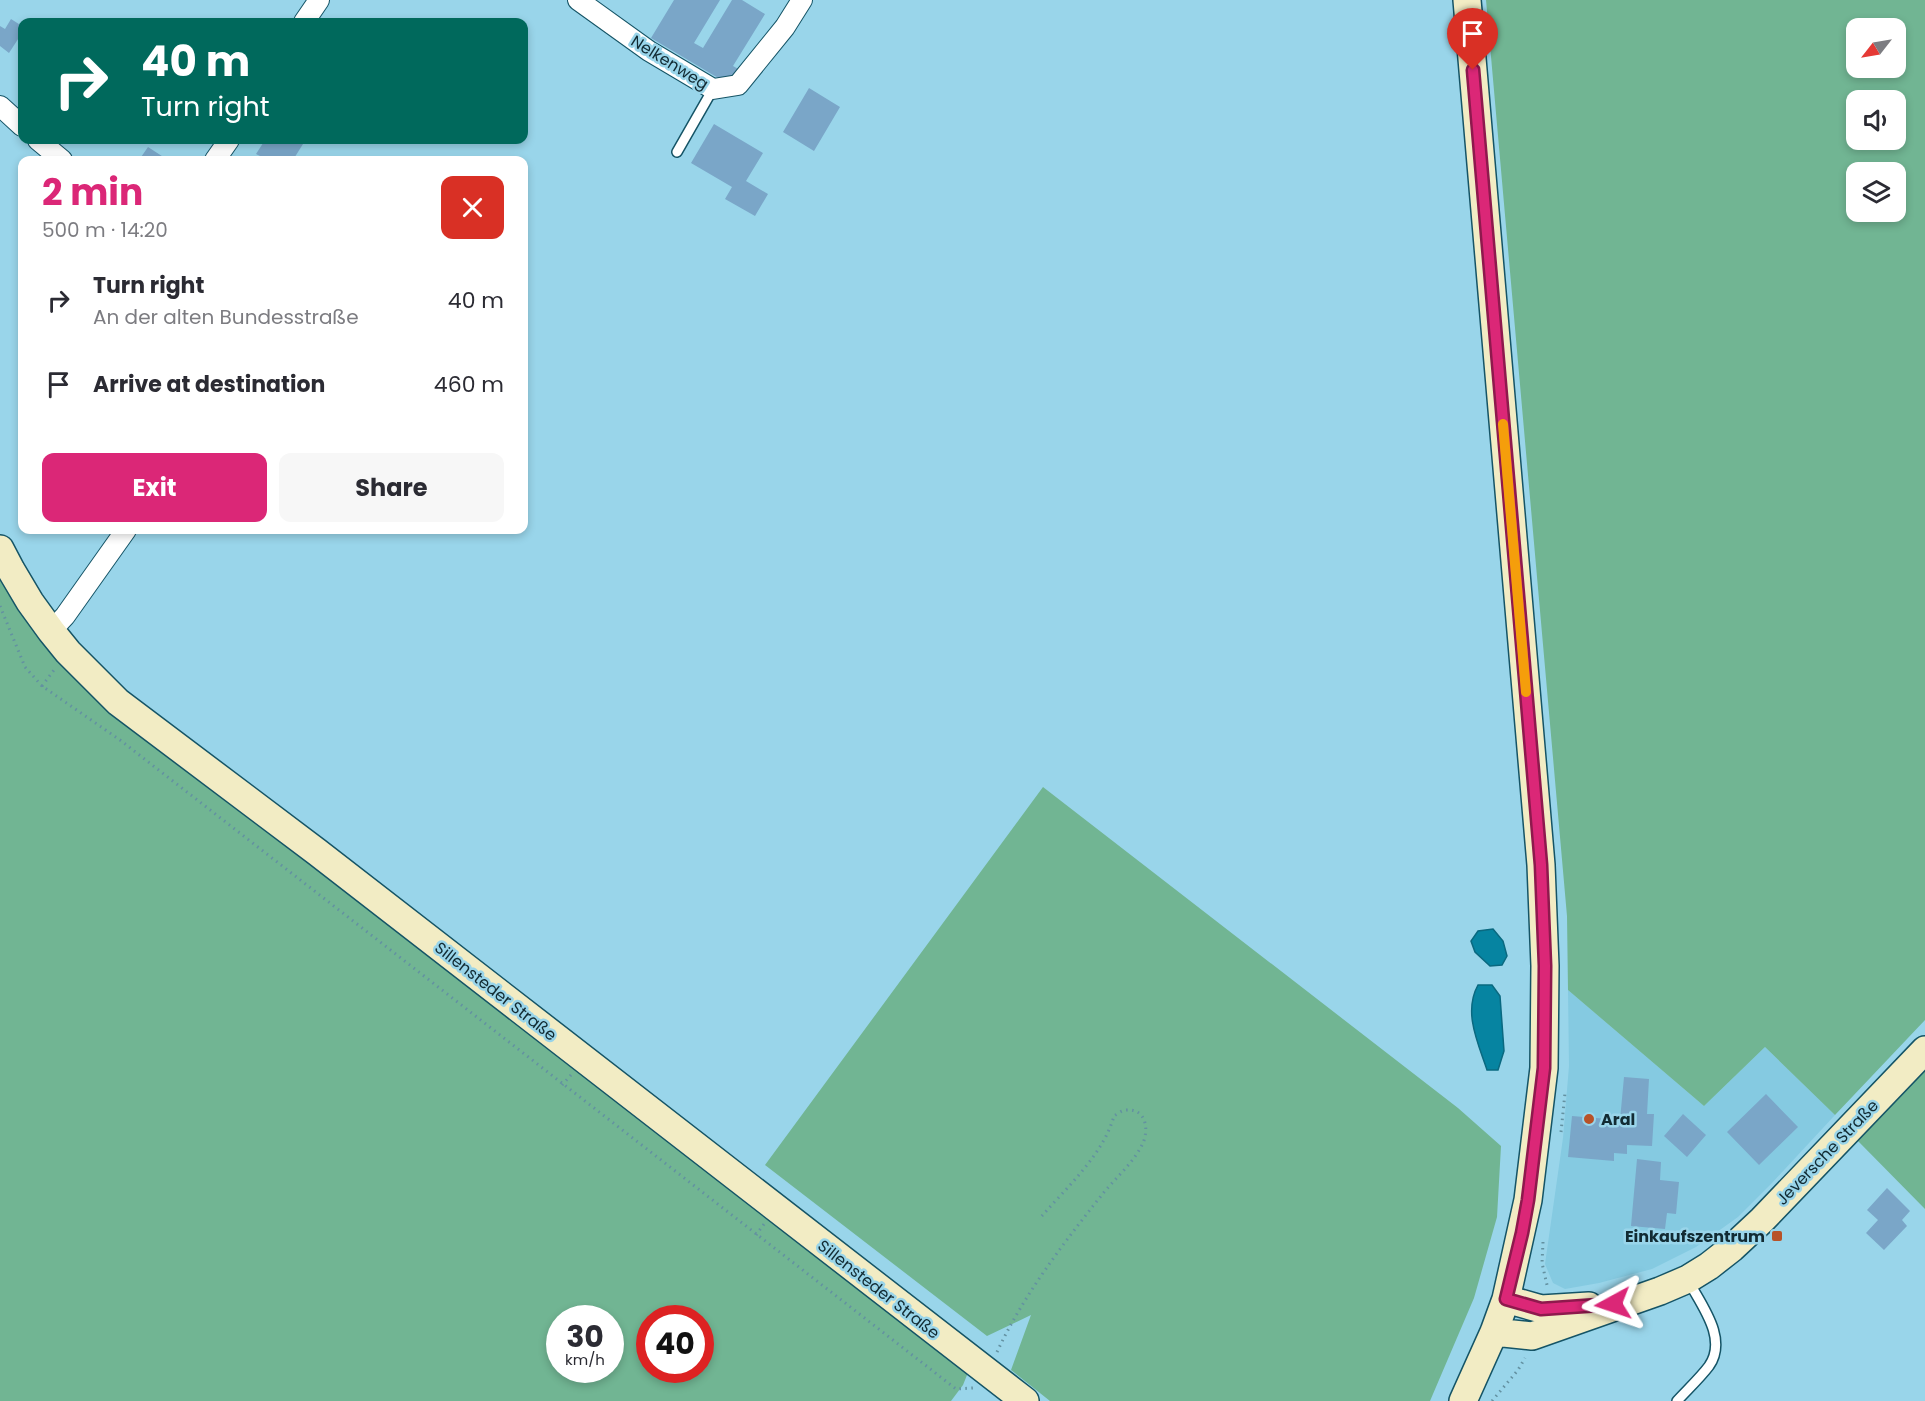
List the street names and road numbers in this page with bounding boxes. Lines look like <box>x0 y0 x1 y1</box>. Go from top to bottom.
street label: Nelkenweg <box>627 30 713 95</box>
street label: Sillensteder Straße <box>430 936 562 1046</box>
street label: Jeversche Straße <box>1771 1094 1884 1210</box>
street label: Sillensteder Straße <box>813 1234 945 1344</box>

